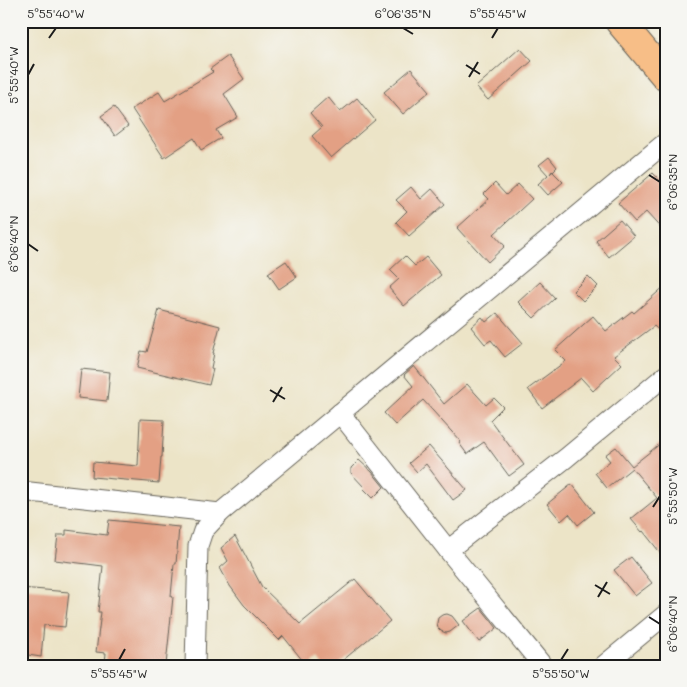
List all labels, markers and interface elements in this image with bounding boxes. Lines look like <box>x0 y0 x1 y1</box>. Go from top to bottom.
text: 5°55'40"W <box>27 5 85 21</box>
text: 6°06'35"N <box>375 5 431 21</box>
text: 5°55'45"W <box>469 5 527 21</box>
text: 5°55'40"W <box>5 46 21 104</box>
text: 6°06'35"N <box>664 154 680 210</box>
text: 6°06'40"N <box>5 216 21 272</box>
text: 5°55'50"W <box>664 467 680 525</box>
text: 6°06'40"N <box>664 596 680 652</box>
text: 5°55'45"W <box>90 665 148 681</box>
text: 5°55'50"W <box>532 665 590 681</box>

